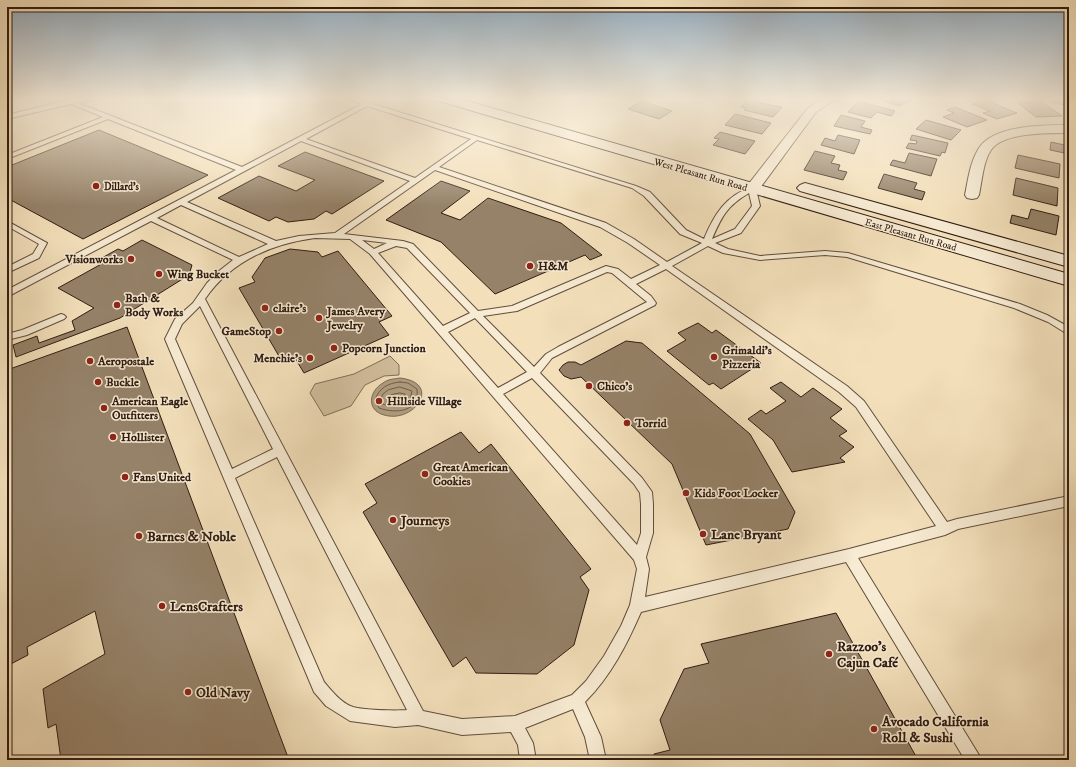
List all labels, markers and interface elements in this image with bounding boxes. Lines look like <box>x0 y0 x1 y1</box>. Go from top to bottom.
street label: West Pleasant Run Road <box>652 156 749 194</box>
marker: Dillard's <box>91 181 101 191</box>
place label: Dillard's <box>104 181 139 193</box>
street label: East Pleasant Run Road <box>864 216 958 254</box>
place label: Visionworks <box>64 252 123 267</box>
marker: Visionworks <box>126 254 136 264</box>
place label: H&M <box>538 259 568 274</box>
marker: H&M <box>525 261 535 271</box>
place label: Wing Bucket <box>166 267 229 282</box>
marker: Wing Bucket <box>154 269 164 279</box>
place label: Bath & Body Works <box>125 291 183 320</box>
marker: Bath & Body Works <box>112 300 122 310</box>
place label: claire's <box>273 301 306 316</box>
marker: claire's <box>260 303 270 313</box>
place label: James Avery Jewelry <box>325 304 385 333</box>
marker: James Avery Jewelry <box>314 313 324 323</box>
place label: GameStop <box>222 324 271 339</box>
marker: GameStop <box>274 326 284 336</box>
place label: Popcorn Junction <box>342 341 426 356</box>
marker: Popcorn Junction <box>329 343 339 353</box>
place label: Grimaldi's Pizzeria <box>722 343 772 372</box>
place label: Menchie's <box>254 351 302 366</box>
marker: Grimaldi's Pizzeria <box>709 352 719 362</box>
marker: Menchie's <box>305 353 315 363</box>
place label: Aeropostale <box>97 354 154 369</box>
marker: Aeropostale <box>85 356 95 366</box>
place label: Buckle <box>106 375 139 390</box>
marker: Buckle <box>93 377 103 387</box>
place label: Chico's <box>597 379 632 394</box>
marker: Chico's <box>584 381 594 391</box>
place label: American Eagle Outfitters <box>111 394 188 423</box>
place label: Hillside Village <box>387 394 462 409</box>
marker: Hillside Village <box>374 396 384 406</box>
marker: American Eagle Outfitters <box>99 403 109 413</box>
place label: Torrid <box>634 416 668 431</box>
marker: Torrid <box>622 418 632 428</box>
place label: Hollister <box>121 430 165 445</box>
marker: Hollister <box>108 432 118 442</box>
place label: Great American Cookies <box>433 460 509 489</box>
marker: Great American Cookies <box>420 469 430 479</box>
place label: Fans United <box>133 470 192 485</box>
marker: Fans United <box>120 472 130 482</box>
place label: Kids Foot Locker <box>694 486 779 501</box>
marker: Kids Foot Locker <box>681 488 691 498</box>
place label: Journeys <box>399 512 450 530</box>
marker: Journeys <box>388 515 398 525</box>
place label: Lane Bryant <box>711 526 782 544</box>
place label: Barnes & Noble <box>147 528 236 546</box>
marker: Lane Bryant <box>698 529 708 539</box>
marker: Barnes & Noble <box>134 531 144 541</box>
place label: LensCrafters <box>170 598 243 616</box>
marker: LensCrafters <box>157 601 167 611</box>
place label: Razzoo’s Cajun Café <box>837 638 898 672</box>
marker: Razzoo’s Cajun Café <box>824 649 834 659</box>
place label: Old Navy <box>196 684 250 702</box>
marker: Old Navy <box>183 687 193 697</box>
place label: Avocado California Roll & Sushi <box>881 713 990 747</box>
marker: Avocado California Roll & Sushi <box>869 724 879 734</box>

